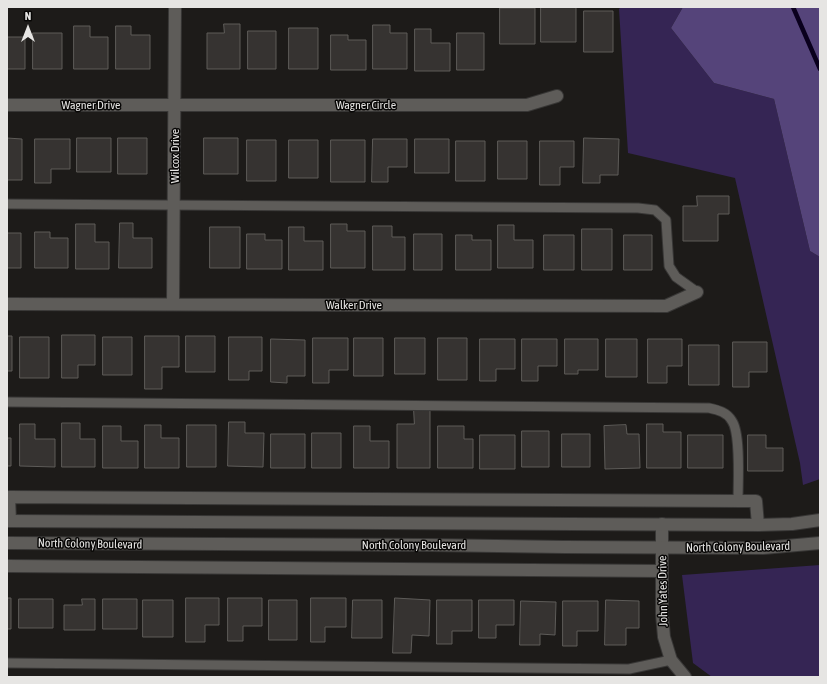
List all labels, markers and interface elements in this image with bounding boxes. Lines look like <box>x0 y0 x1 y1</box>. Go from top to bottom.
north arrow <box>8 8 48 48</box>
text: N <box>25 10 31 22</box>
street label: Wagner Drive <box>62 98 120 112</box>
street label: Wagner Circle <box>336 98 396 112</box>
street label: Wilcox Drive <box>168 129 182 183</box>
street label: Walker Drive <box>326 298 382 312</box>
street label: North Colony Boulevard <box>38 536 142 552</box>
street label: North Colony Boulevard <box>362 538 466 552</box>
street label: North Colony Boulevard <box>686 539 790 555</box>
street label: John Yates Drive <box>655 555 671 627</box>

